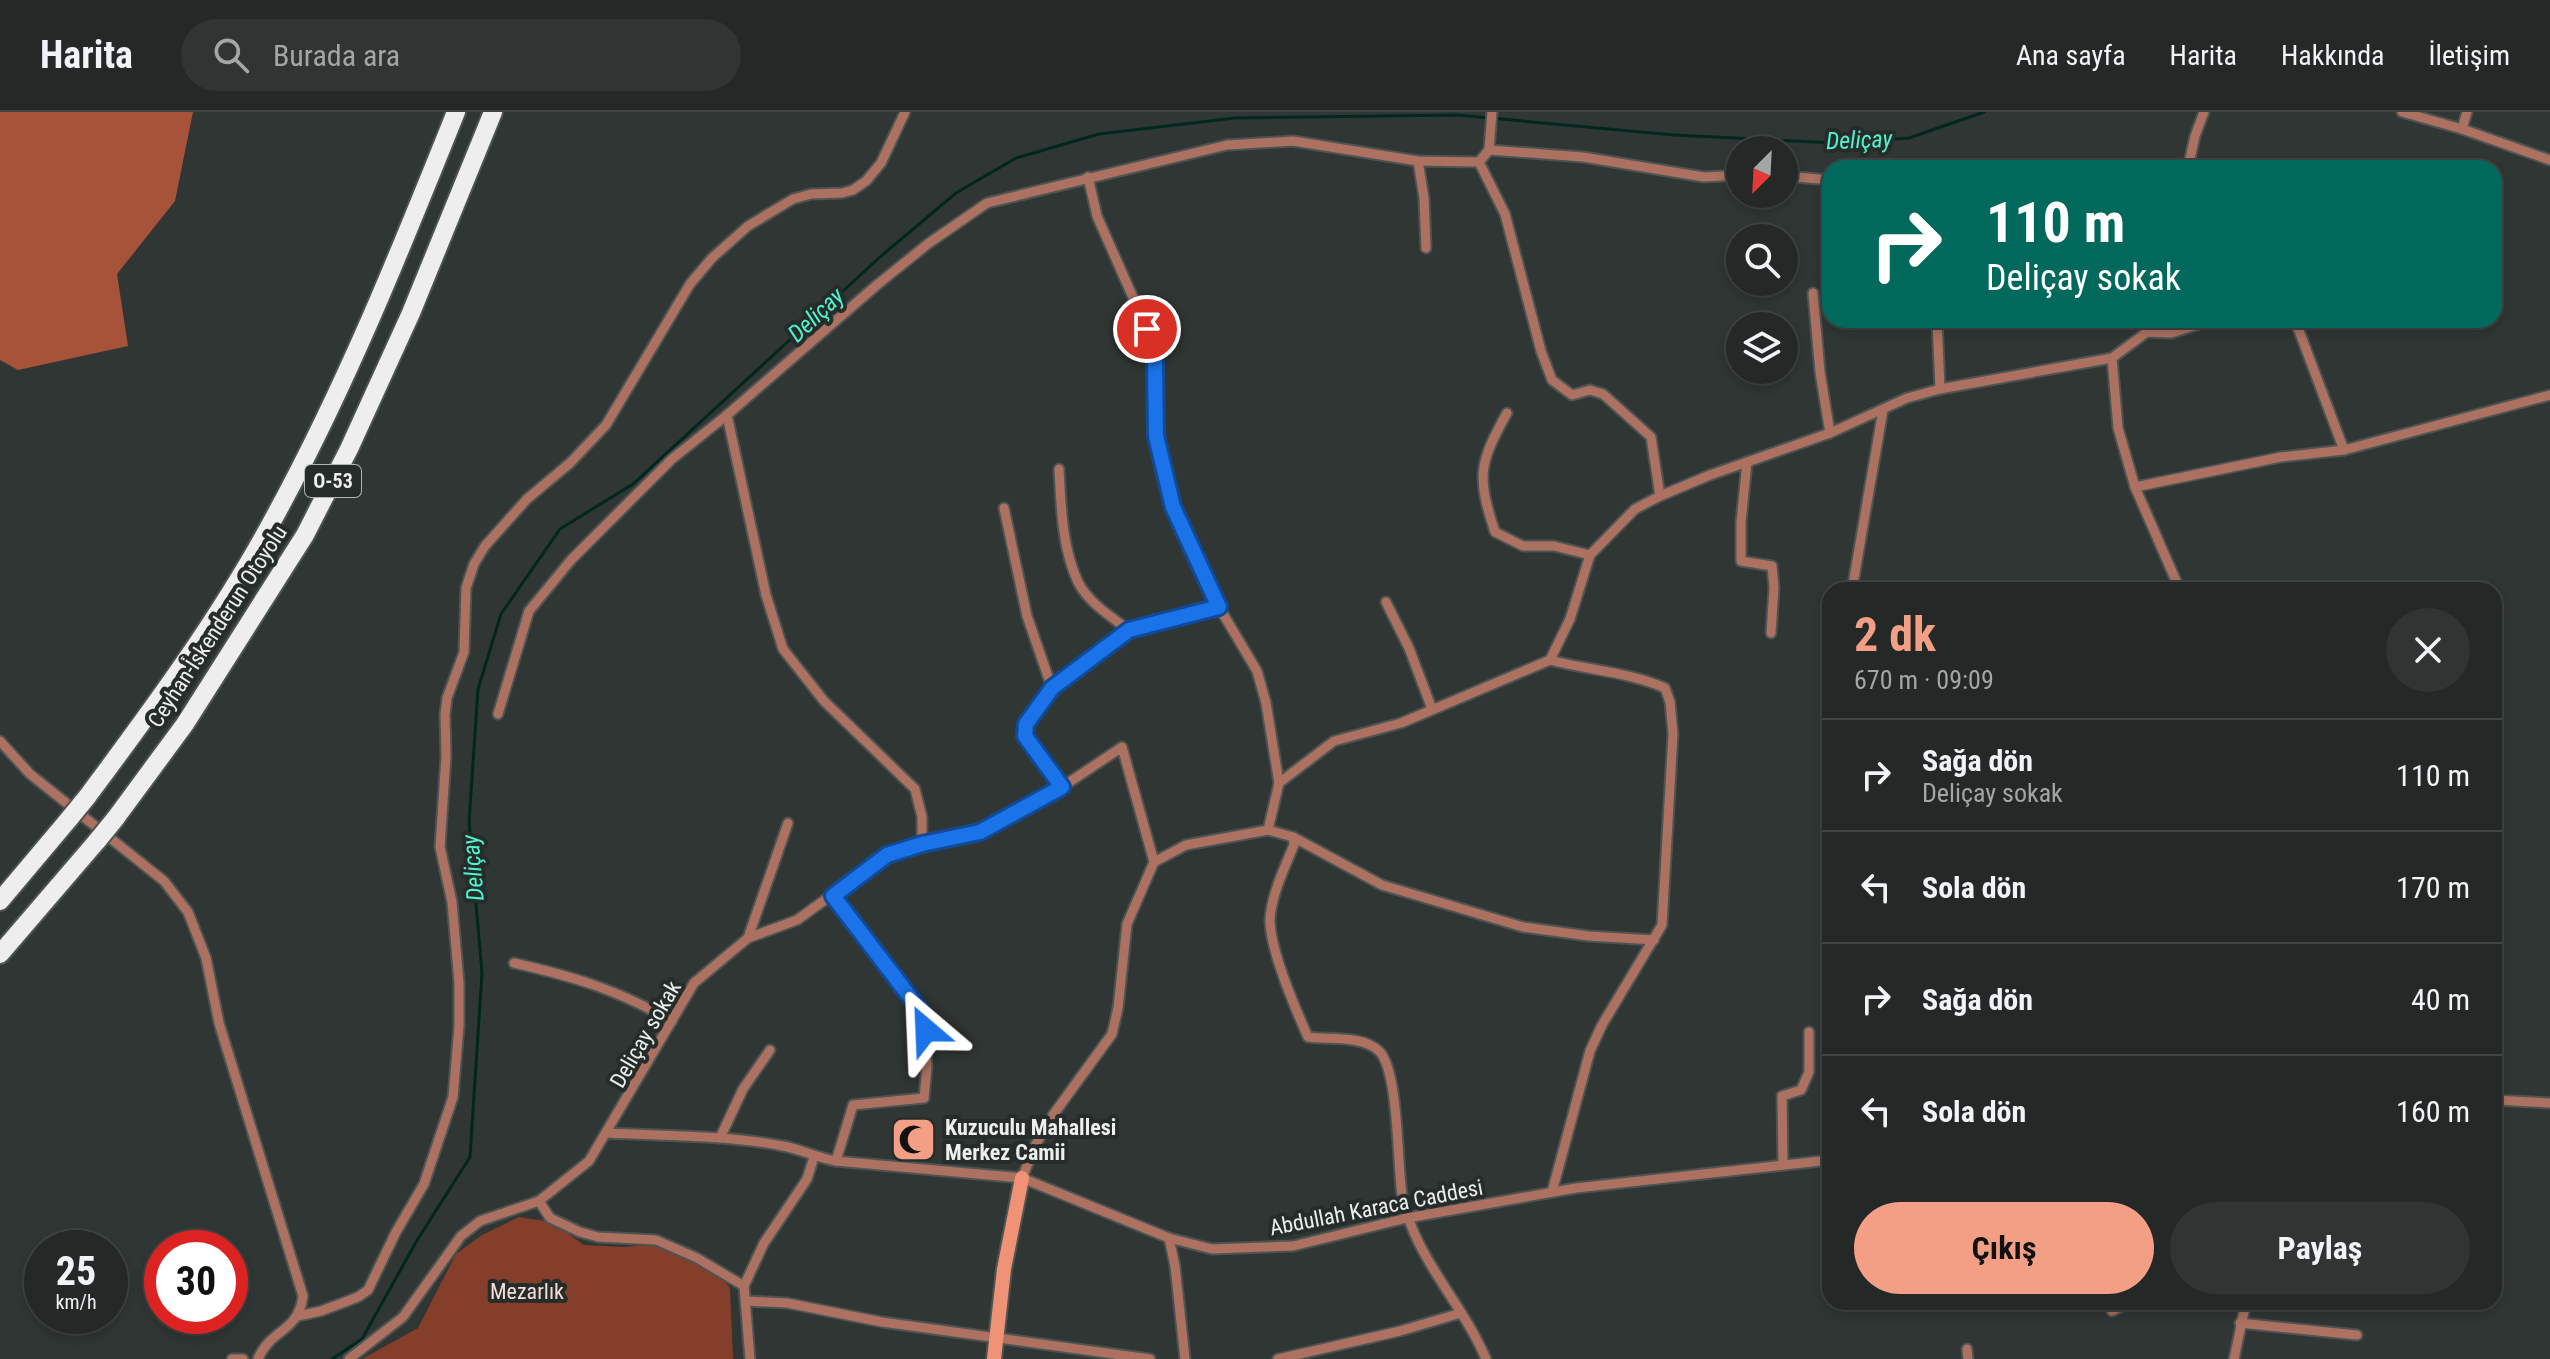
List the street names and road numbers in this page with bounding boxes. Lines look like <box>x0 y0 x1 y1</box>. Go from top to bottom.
road number: O-53 <box>305 465 361 497</box>
street label: Ceyhan-İskenderun Otoyolu <box>143 521 292 732</box>
street label: Deliçay sokak <box>605 976 686 1092</box>
street label: Abdullah Karaca Caddesi <box>1267 1175 1485 1240</box>

